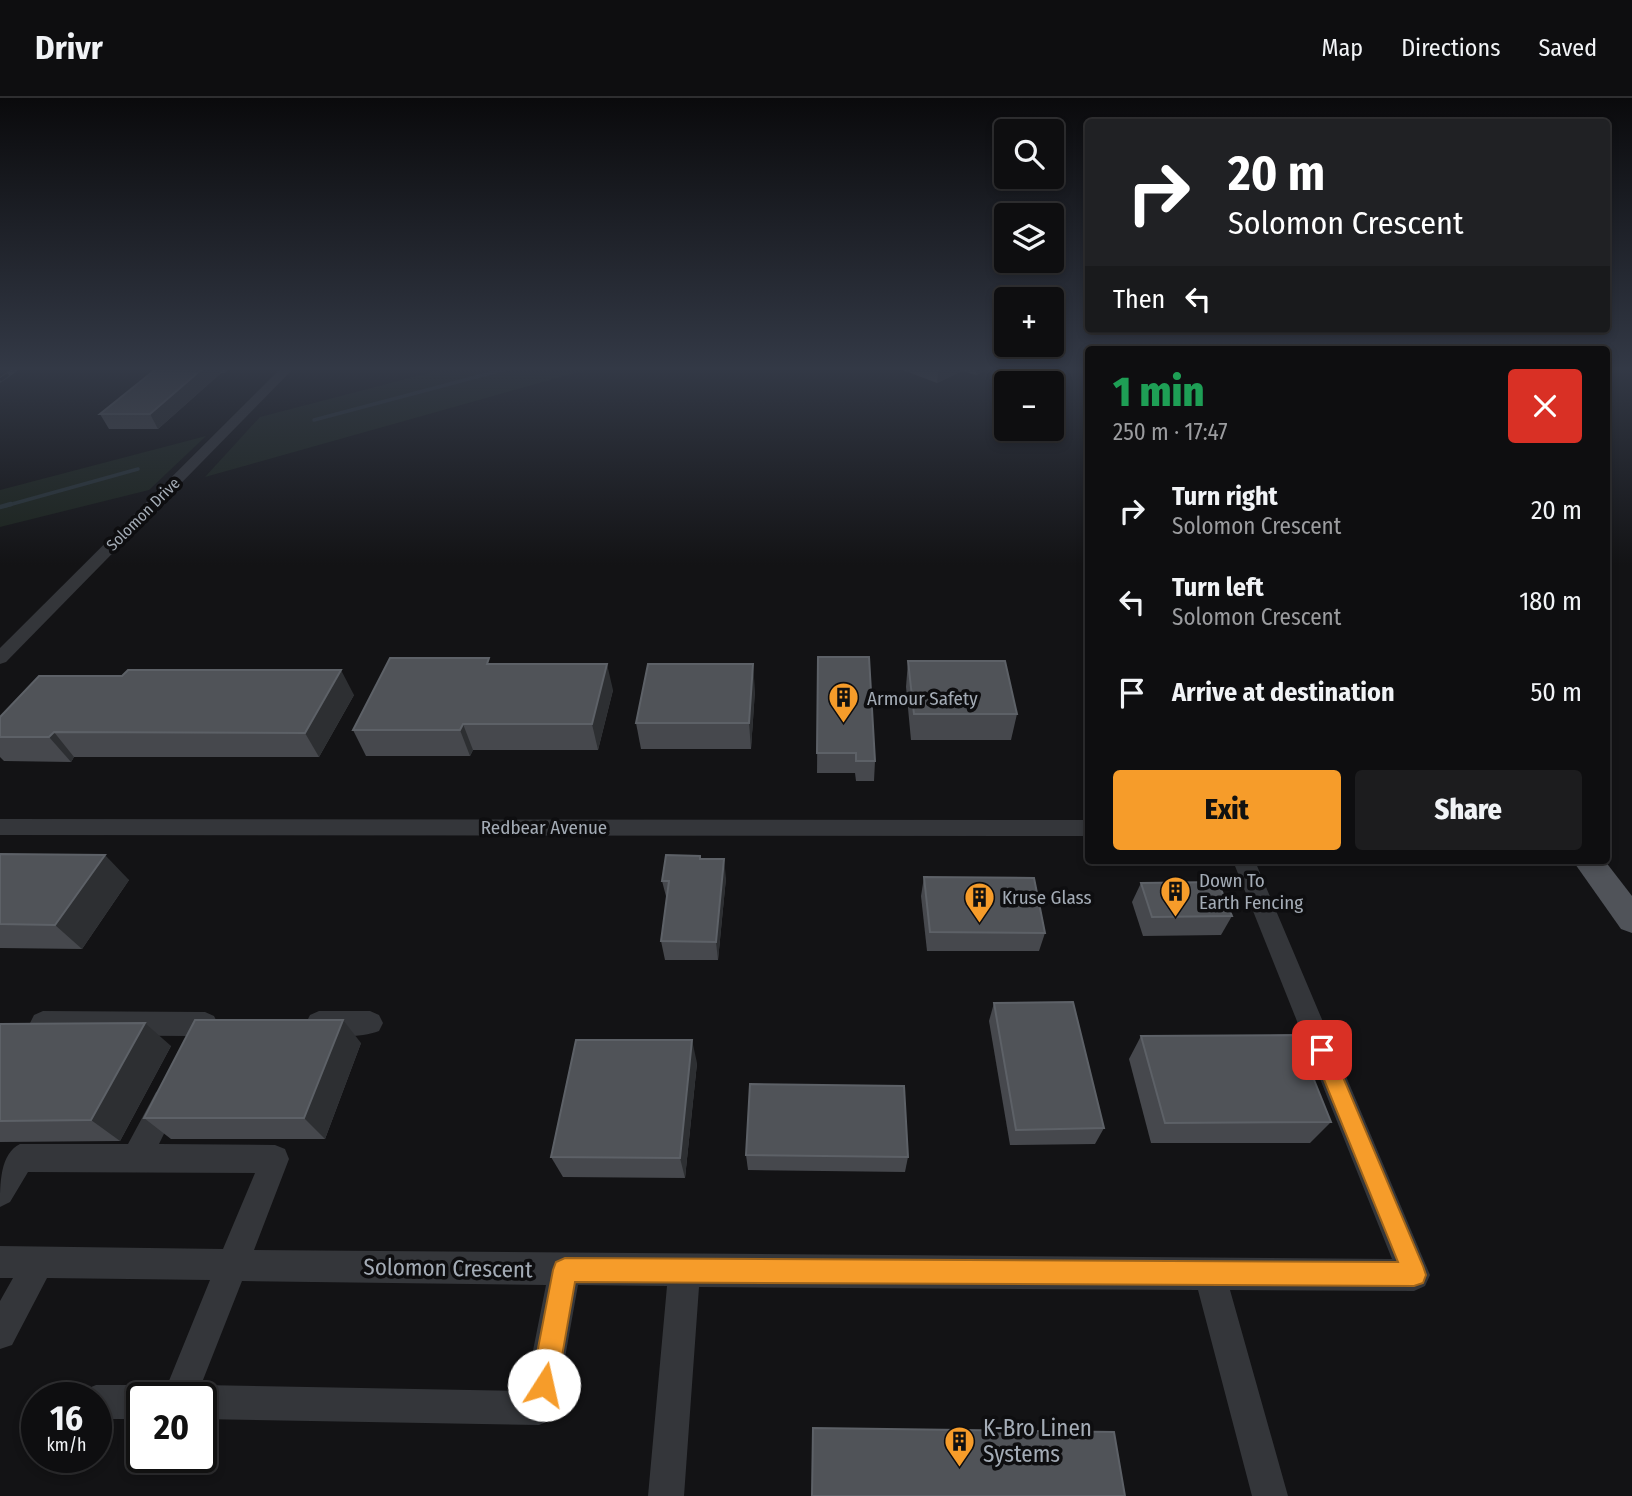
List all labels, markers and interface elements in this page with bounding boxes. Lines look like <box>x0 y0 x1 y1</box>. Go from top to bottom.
text: Drivr <box>35 28 103 68</box>
text: Map <box>1322 34 1363 62</box>
text: Directions <box>1401 34 1500 62</box>
text: Saved <box>1538 34 1597 62</box>
map controls <box>994 119 1064 441</box>
button: search <box>994 119 1064 189</box>
text: 20 m <box>1228 144 1325 203</box>
icon: right <box>1113 147 1204 238</box>
button: layers <box>994 203 1064 273</box>
text: Solomon Crescent <box>1228 204 1463 242</box>
icon: left <box>1179 280 1217 318</box>
text: Then <box>1113 284 1165 315</box>
button: + <box>994 287 1064 357</box>
text: 1 min <box>1113 367 1204 417</box>
button: close <box>1508 369 1582 443</box>
button: − <box>994 371 1064 441</box>
text: 250 m · 17:47 <box>1113 418 1228 446</box>
street label: Solomon Drive <box>102 473 184 555</box>
text: Turn right <box>1172 481 1278 512</box>
icon: right <box>1113 492 1151 530</box>
text: 20 m <box>1531 495 1582 526</box>
text: Solomon Crescent <box>1172 512 1341 540</box>
text: Turn left <box>1172 572 1264 603</box>
icon: left <box>1113 583 1151 621</box>
text: 180 m <box>1519 586 1582 617</box>
text: Solomon Crescent <box>1172 603 1341 631</box>
icon: arrive <box>1113 674 1151 712</box>
text: Arrive at destination <box>1172 677 1395 708</box>
text: 50 m <box>1530 677 1582 708</box>
building icon: Armour Safety <box>827 681 861 725</box>
place label: Armour Safety <box>867 687 978 710</box>
button: Exit <box>1113 770 1341 850</box>
button: Share <box>1355 770 1582 850</box>
street label: Redbear Avenue <box>481 816 607 839</box>
place label: Down To Earth Fencing <box>1199 869 1303 914</box>
building icon: Down To Earth Fencing <box>1159 874 1193 918</box>
building icon: Kruse Glass <box>962 880 996 924</box>
place label: Kruse Glass <box>1002 886 1092 909</box>
pin <box>1292 1020 1352 1080</box>
icon: arrive <box>1303 1031 1341 1069</box>
street label: Solomon Crescent <box>363 1253 533 1283</box>
position arrow <box>507 1348 581 1422</box>
speed limit sign: 20 <box>126 1382 217 1473</box>
text: 16 <box>50 1397 83 1439</box>
place label: K-Bro Linen Systems <box>983 1414 1092 1468</box>
building icon: K-Bro Linen Systems <box>943 1424 977 1468</box>
text: km/h <box>46 1434 87 1456</box>

